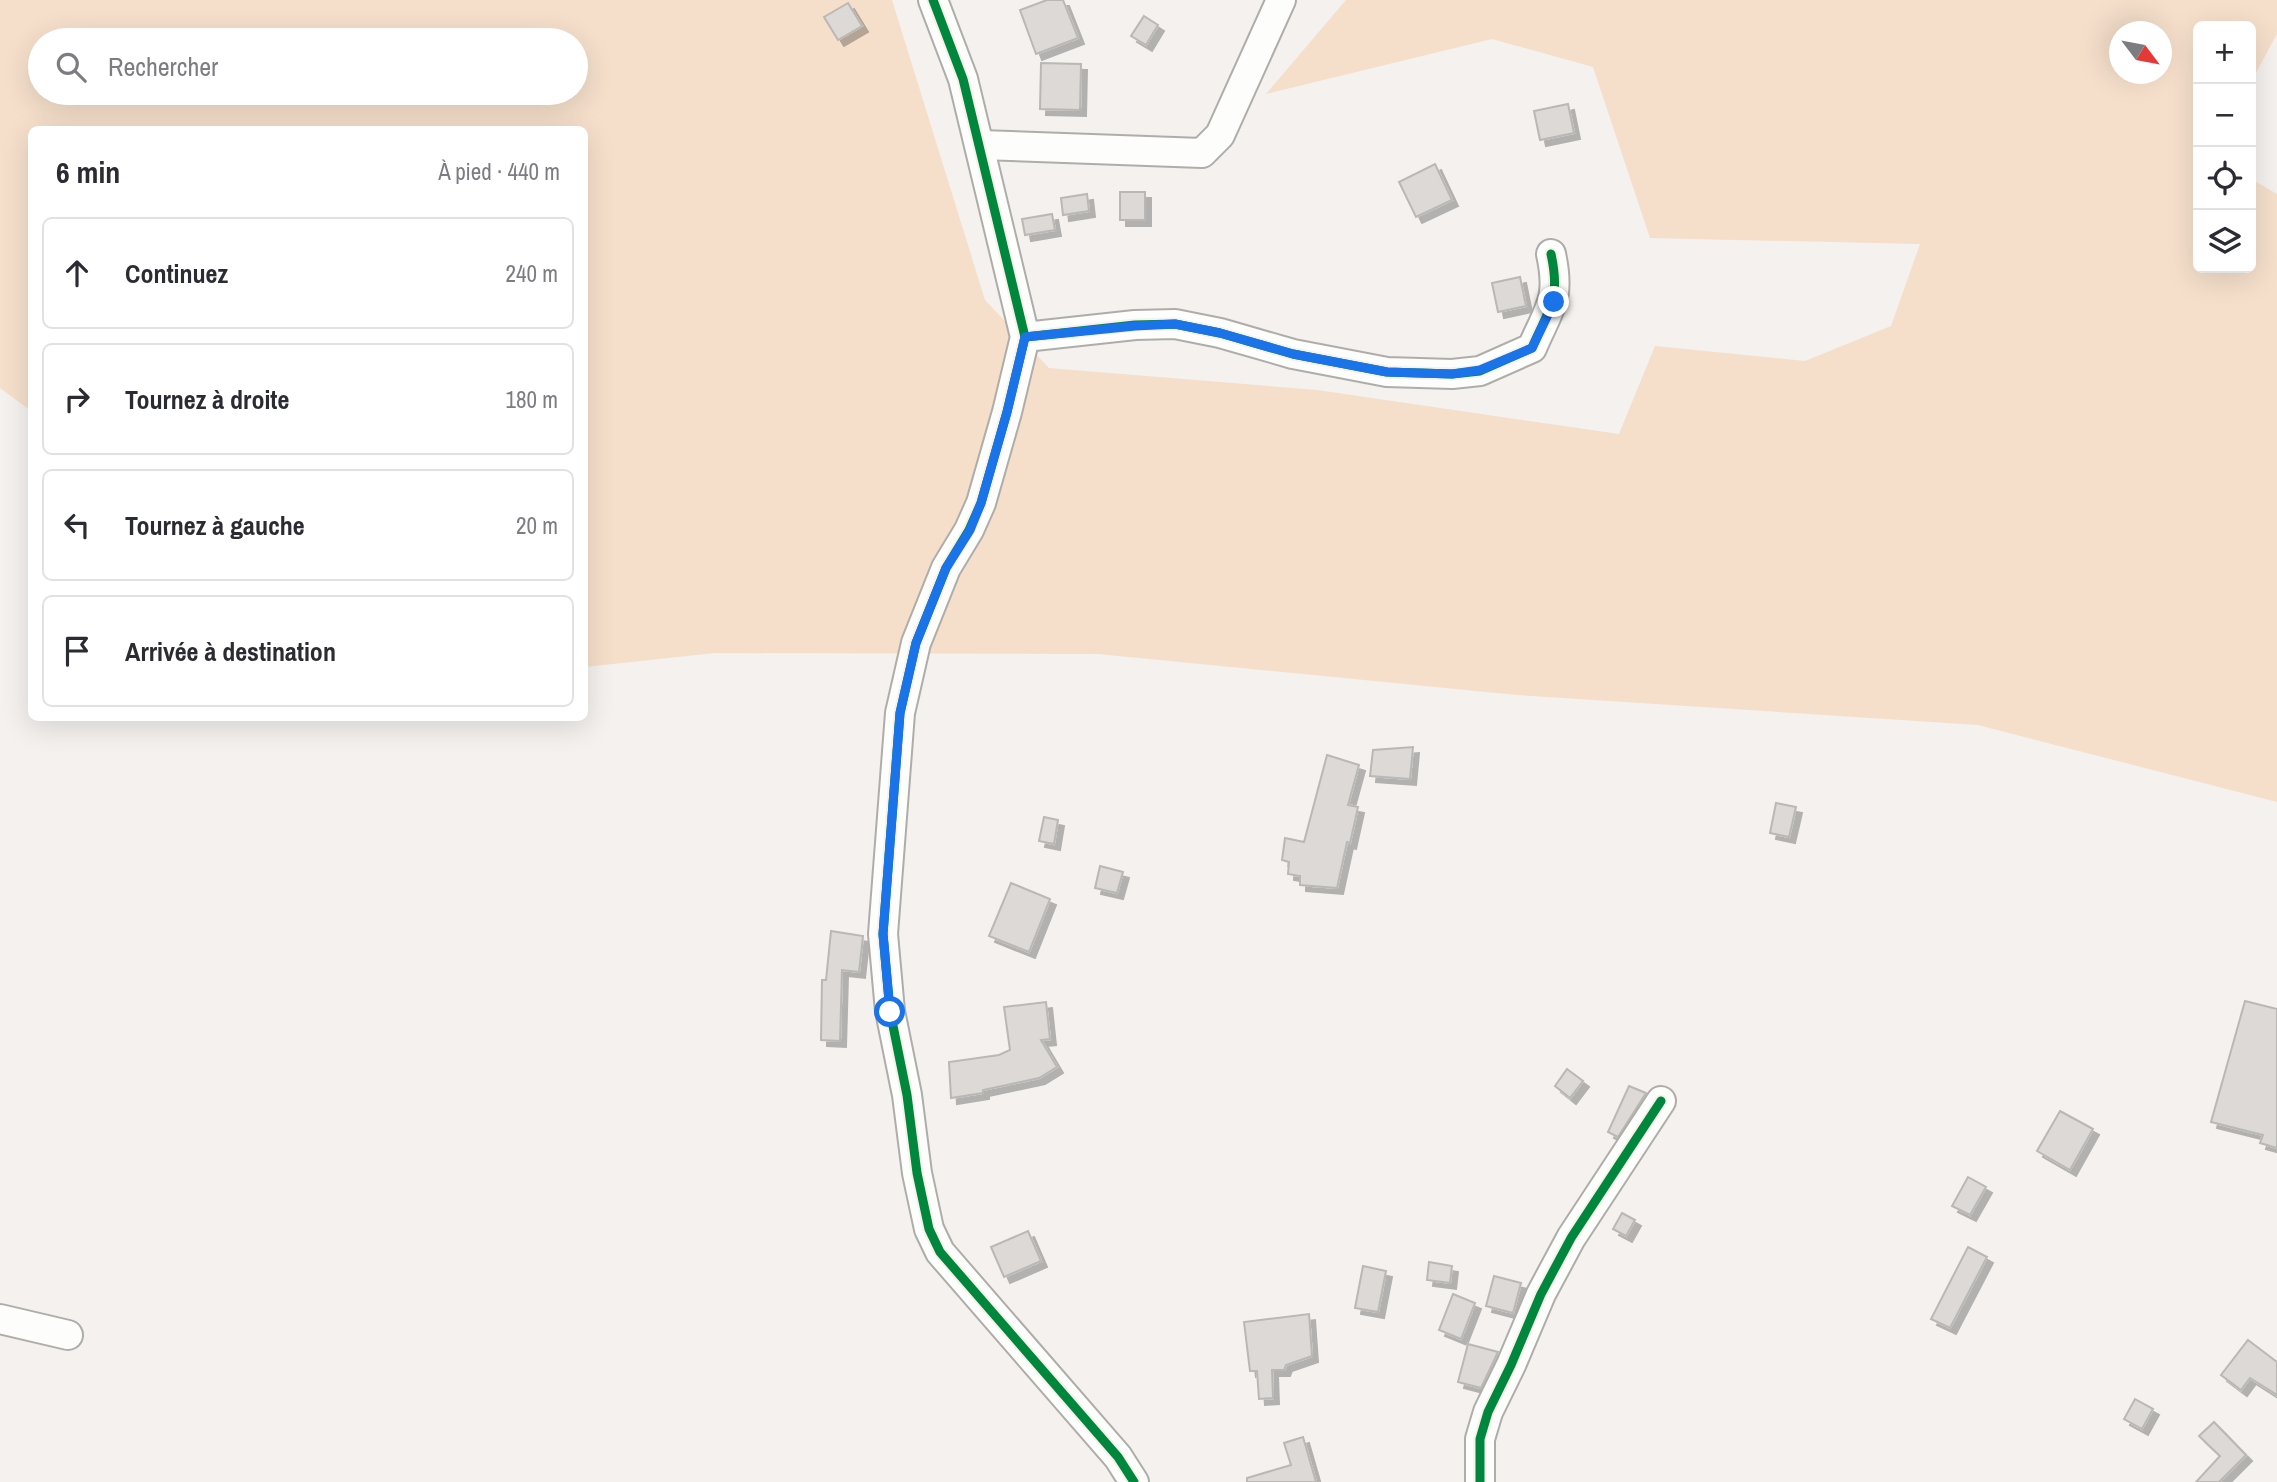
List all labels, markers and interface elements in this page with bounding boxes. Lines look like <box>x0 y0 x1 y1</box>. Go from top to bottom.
north arrow <box>2109 21 2172 84</box>
map controls <box>2193 21 2256 273</box>
button: + <box>2193 21 2256 84</box>
search box <box>28 28 588 105</box>
icon: search <box>52 48 90 86</box>
text: Rechercher <box>108 49 218 84</box>
button: − <box>2193 84 2256 147</box>
button: locate <box>2193 147 2256 210</box>
text: 6 min <box>56 152 120 192</box>
text: À pied · 440 m <box>438 156 560 187</box>
button: layers <box>2193 210 2256 273</box>
icon: ahead <box>58 254 96 292</box>
text: Continuez <box>125 256 228 291</box>
text: 240 m <box>506 258 558 289</box>
route end <box>1538 286 1569 317</box>
icon: right <box>58 380 96 418</box>
text: Tournez à droite <box>125 382 289 417</box>
text: 180 m <box>506 384 558 415</box>
icon: left <box>58 506 96 544</box>
text: Tournez à gauche <box>125 508 305 543</box>
text: 20 m <box>516 510 558 541</box>
icon: arrive <box>58 632 96 670</box>
text: Arrivée à destination <box>125 634 336 669</box>
route start <box>874 996 905 1027</box>

